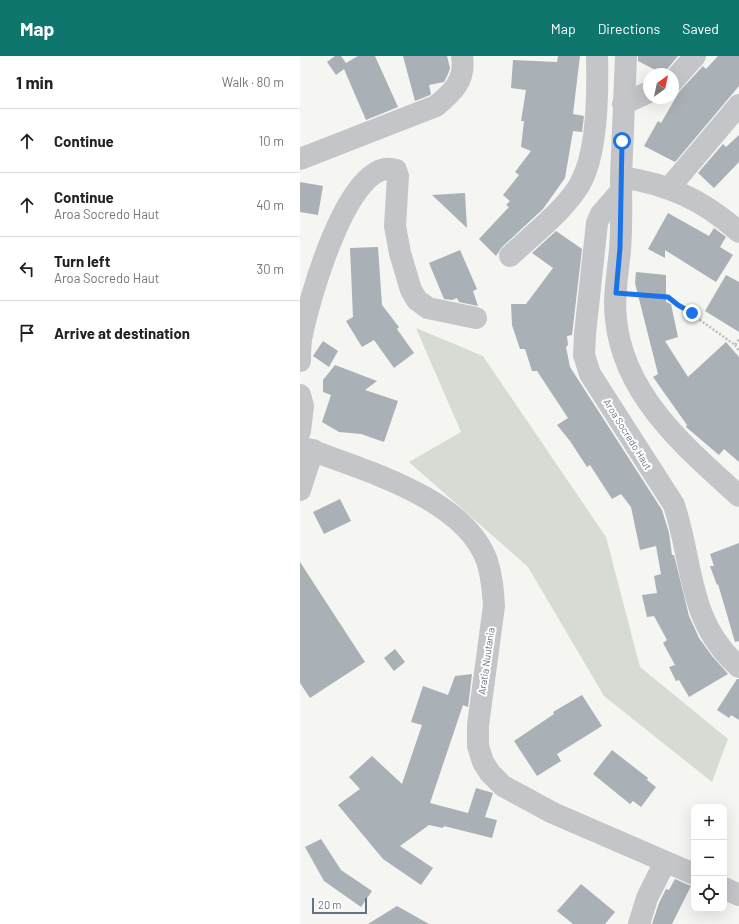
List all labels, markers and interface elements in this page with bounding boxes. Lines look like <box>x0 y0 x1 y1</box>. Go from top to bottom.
text: Map <box>20 17 54 40</box>
text: Map <box>551 20 576 37</box>
text: Directions <box>598 20 660 37</box>
text: Saved <box>682 20 719 37</box>
north arrow <box>643 68 679 104</box>
text: 1 min <box>16 72 53 92</box>
text: Walk · 80 m <box>222 74 284 90</box>
icon: ahead <box>16 130 38 152</box>
text: Continue <box>54 132 114 150</box>
route start <box>613 132 631 150</box>
text: 10 m <box>259 133 284 149</box>
text: Continue <box>54 188 114 206</box>
icon: ahead <box>16 194 38 216</box>
text: 40 m <box>256 197 284 213</box>
text: Aroa Socredo Haut <box>54 206 160 222</box>
text: Turn left <box>54 252 110 270</box>
icon: left <box>16 258 38 280</box>
text: 30 m <box>257 261 284 277</box>
text: Aroa Socredo Haut <box>54 270 160 286</box>
route end <box>683 304 701 322</box>
icon: arrive <box>16 322 38 344</box>
text: Arrive at destination <box>54 324 190 342</box>
street label: Aroa Socredo Haut <box>601 396 655 472</box>
street label: Aratia Nuutania <box>475 627 497 695</box>
map controls <box>691 804 727 912</box>
button: + <box>691 804 727 840</box>
button: − <box>691 840 727 876</box>
button: locate <box>691 876 727 912</box>
scale bar <box>312 896 367 915</box>
text: 20 m <box>318 898 341 911</box>

